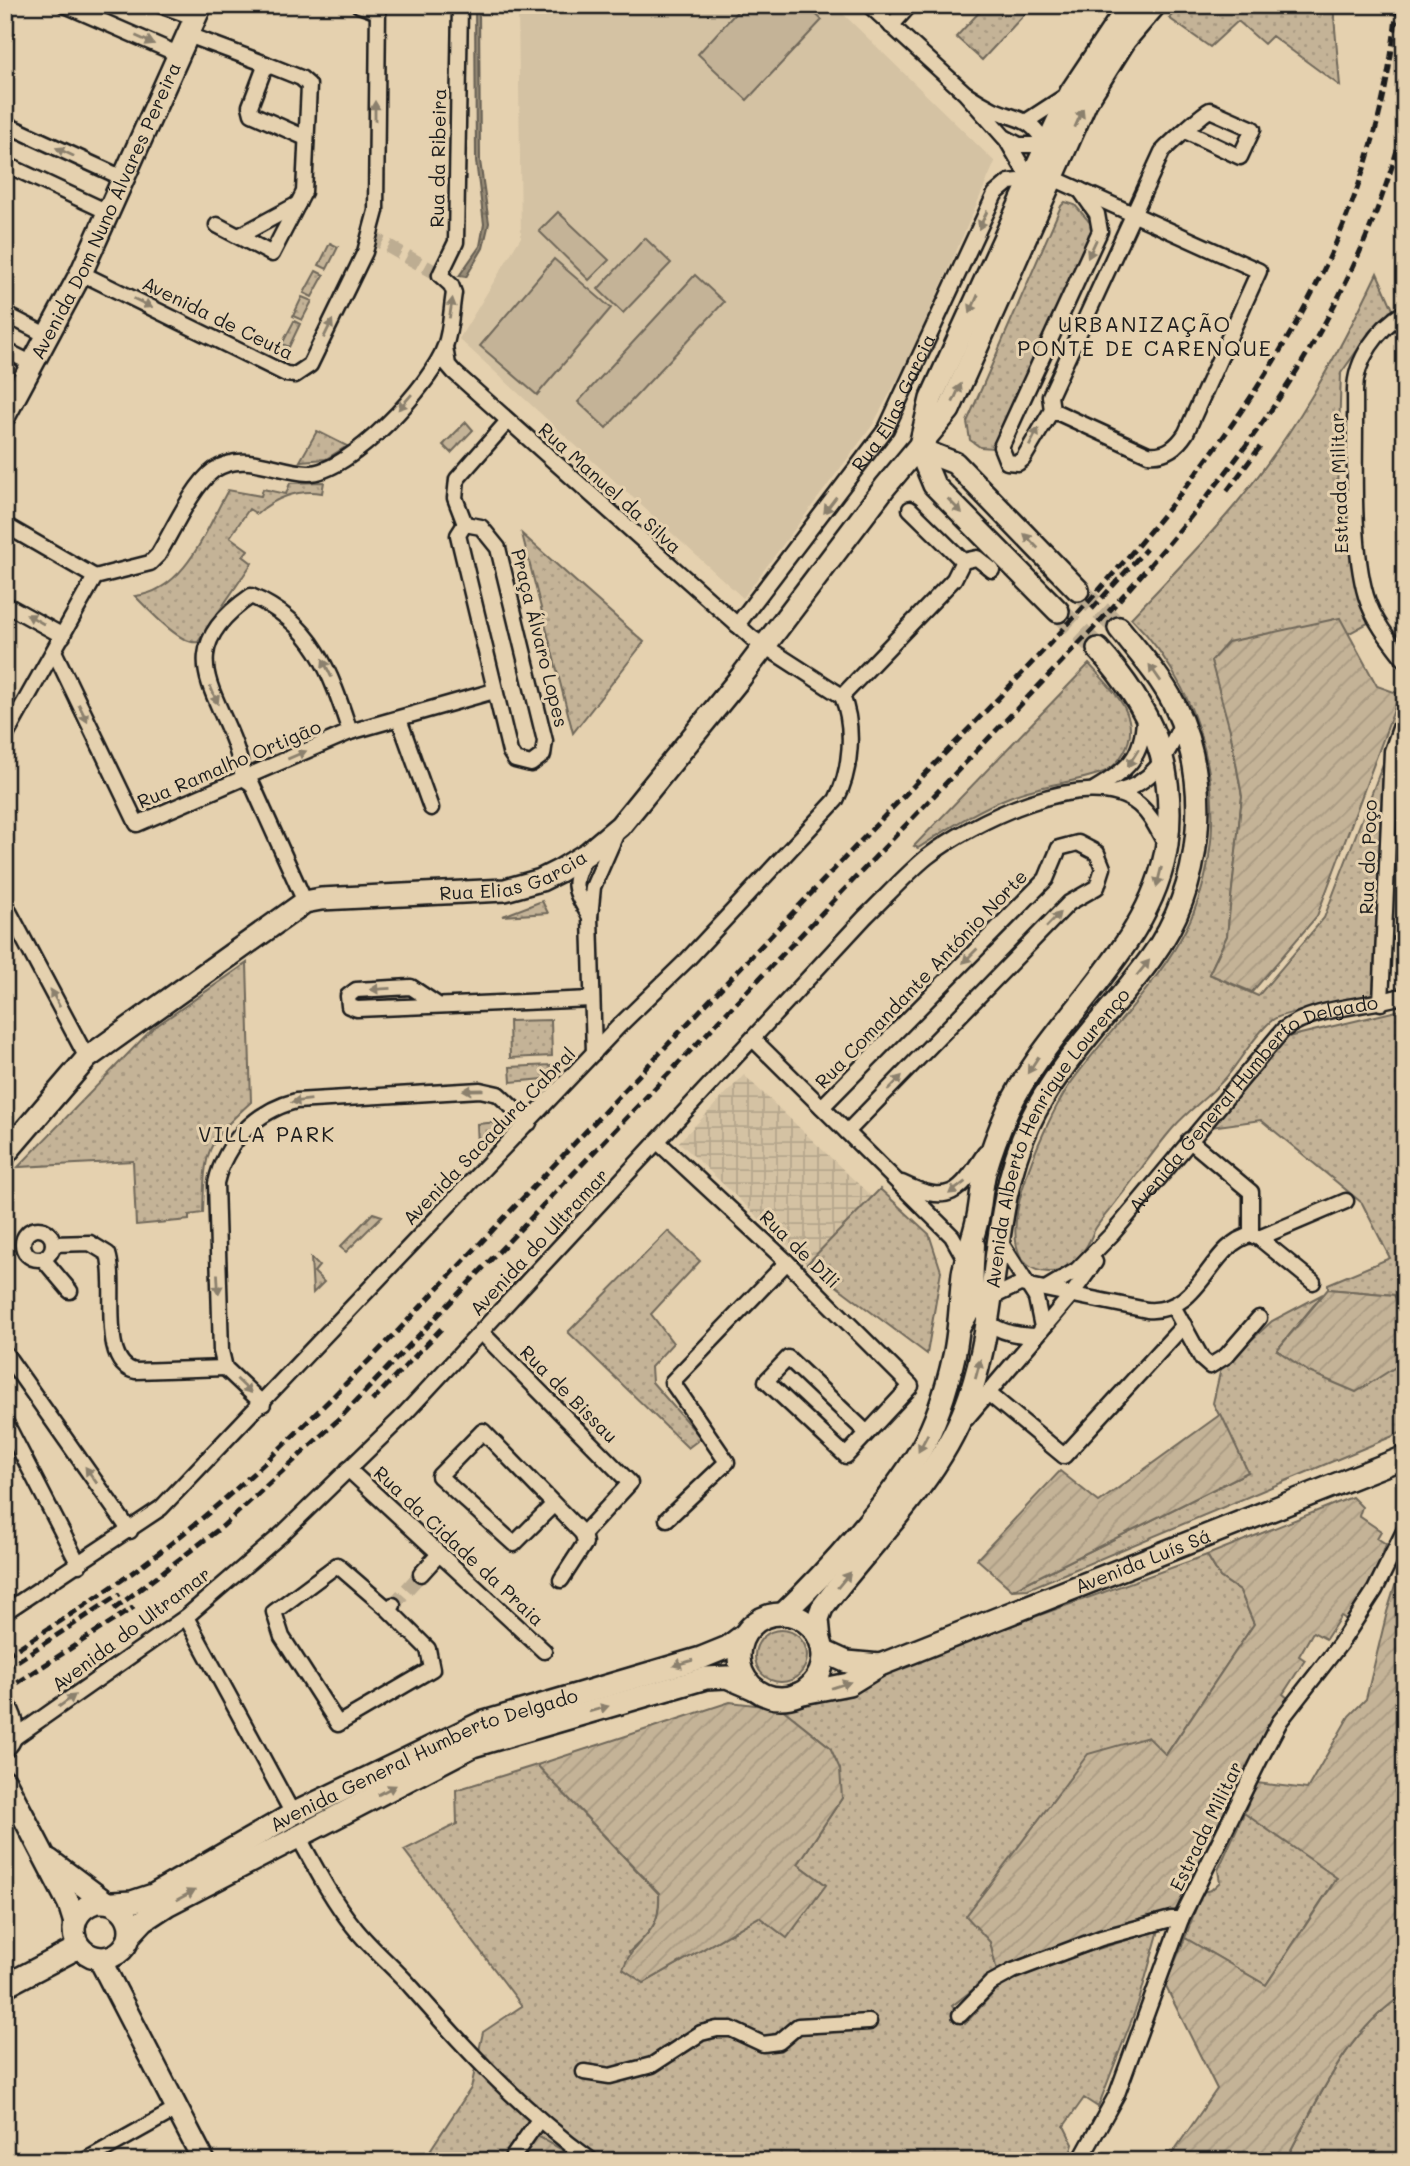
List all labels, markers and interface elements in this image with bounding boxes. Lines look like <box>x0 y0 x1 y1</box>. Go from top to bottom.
one-way arrow <box>135 34 155 46</box>
street label: Avenida Dom Nuno Álvares Pereira <box>24 58 186 363</box>
street label: Rua da Ribeira <box>424 88 451 228</box>
one-way arrow <box>369 100 381 122</box>
one-way arrow <box>1073 108 1085 128</box>
one-way arrow <box>55 146 75 157</box>
one-way arrow <box>977 210 989 230</box>
one-way arrow <box>1086 239 1098 259</box>
street label: Avenida de Ceuta <box>139 270 298 365</box>
one-way arrow <box>968 294 980 314</box>
one-way arrow <box>133 297 153 309</box>
one-way arrow <box>446 297 457 319</box>
district label: URBANIZAÇÃO PONTE DE CARENQUE <box>1017 310 1273 361</box>
one-way arrow <box>322 319 333 339</box>
street label: Rua Elias Garcia <box>845 330 940 476</box>
one-way arrow <box>951 383 963 403</box>
one-way arrow <box>397 393 413 411</box>
street label: Estrada Militar <box>1324 412 1353 554</box>
street label: Rua Manuel da Silva <box>534 417 687 559</box>
one-way arrow <box>1029 427 1040 447</box>
one-way arrow <box>822 496 837 514</box>
one-way arrow <box>947 498 963 514</box>
one-way arrow <box>1022 533 1039 550</box>
street label: Praça Álvaro Lopes <box>506 546 575 730</box>
one-way arrow <box>25 613 44 625</box>
one-way arrow <box>322 658 333 678</box>
one-way arrow <box>1148 664 1162 682</box>
one-way arrow <box>208 685 220 705</box>
one-way arrow <box>78 703 89 723</box>
street label: Rua Ramalho Ortigão <box>133 714 324 814</box>
one-way arrow <box>286 749 307 760</box>
one-way arrow <box>1127 749 1140 768</box>
street label: Rua do Poço <box>1353 799 1382 915</box>
street label: Rua Elias Garcia <box>439 844 591 905</box>
street label: Rua Comandante António Norte <box>809 864 1032 1094</box>
one-way arrow <box>1153 866 1164 888</box>
one-way arrow <box>1045 912 1061 929</box>
one-way arrow <box>962 947 978 964</box>
one-way arrow <box>1135 960 1150 978</box>
street label: Avenida Alberto Henrique Lourenço <box>979 982 1135 1290</box>
one-way arrow <box>369 983 391 994</box>
one-way arrow <box>49 988 61 1008</box>
street label: Avenida General Humberto Delgado <box>1123 989 1380 1217</box>
street label: Avenida Sacadura Cabral <box>397 1041 580 1230</box>
one-way arrow <box>1026 1055 1039 1074</box>
one-way arrow <box>887 1075 903 1091</box>
one-way arrow <box>462 1085 484 1096</box>
one-way arrow <box>290 1095 312 1106</box>
district label: VILLA PARK <box>198 1120 336 1147</box>
street label: Avenida do Ultramar <box>464 1163 613 1321</box>
one-way arrow <box>948 1180 966 1194</box>
street label: Rua de DIli <box>755 1204 846 1293</box>
one-way arrow <box>212 1273 223 1295</box>
street label: Rua de Bissau <box>515 1339 624 1448</box>
one-way arrow <box>973 1359 983 1380</box>
one-way arrow <box>235 1377 252 1393</box>
one-way arrow <box>917 1433 929 1453</box>
street label: Rua da Cidade da Praia <box>369 1460 550 1631</box>
one-way arrow <box>84 1466 98 1484</box>
street label: Avenida Luís Sá <box>1071 1522 1214 1598</box>
street label: Avenida do Ultramar <box>46 1561 215 1696</box>
one-way arrow <box>836 1571 851 1588</box>
one-way arrow <box>672 1659 693 1669</box>
one-way arrow <box>830 1679 851 1690</box>
street label: Avenida General Humberto Delgado <box>265 1682 580 1837</box>
one-way arrow <box>58 1694 76 1708</box>
one-way arrow <box>588 1703 609 1713</box>
street label: Estrada Militar <box>1163 1757 1248 1895</box>
one-way arrow <box>377 1784 397 1796</box>
one-way arrow <box>176 1890 196 1902</box>

